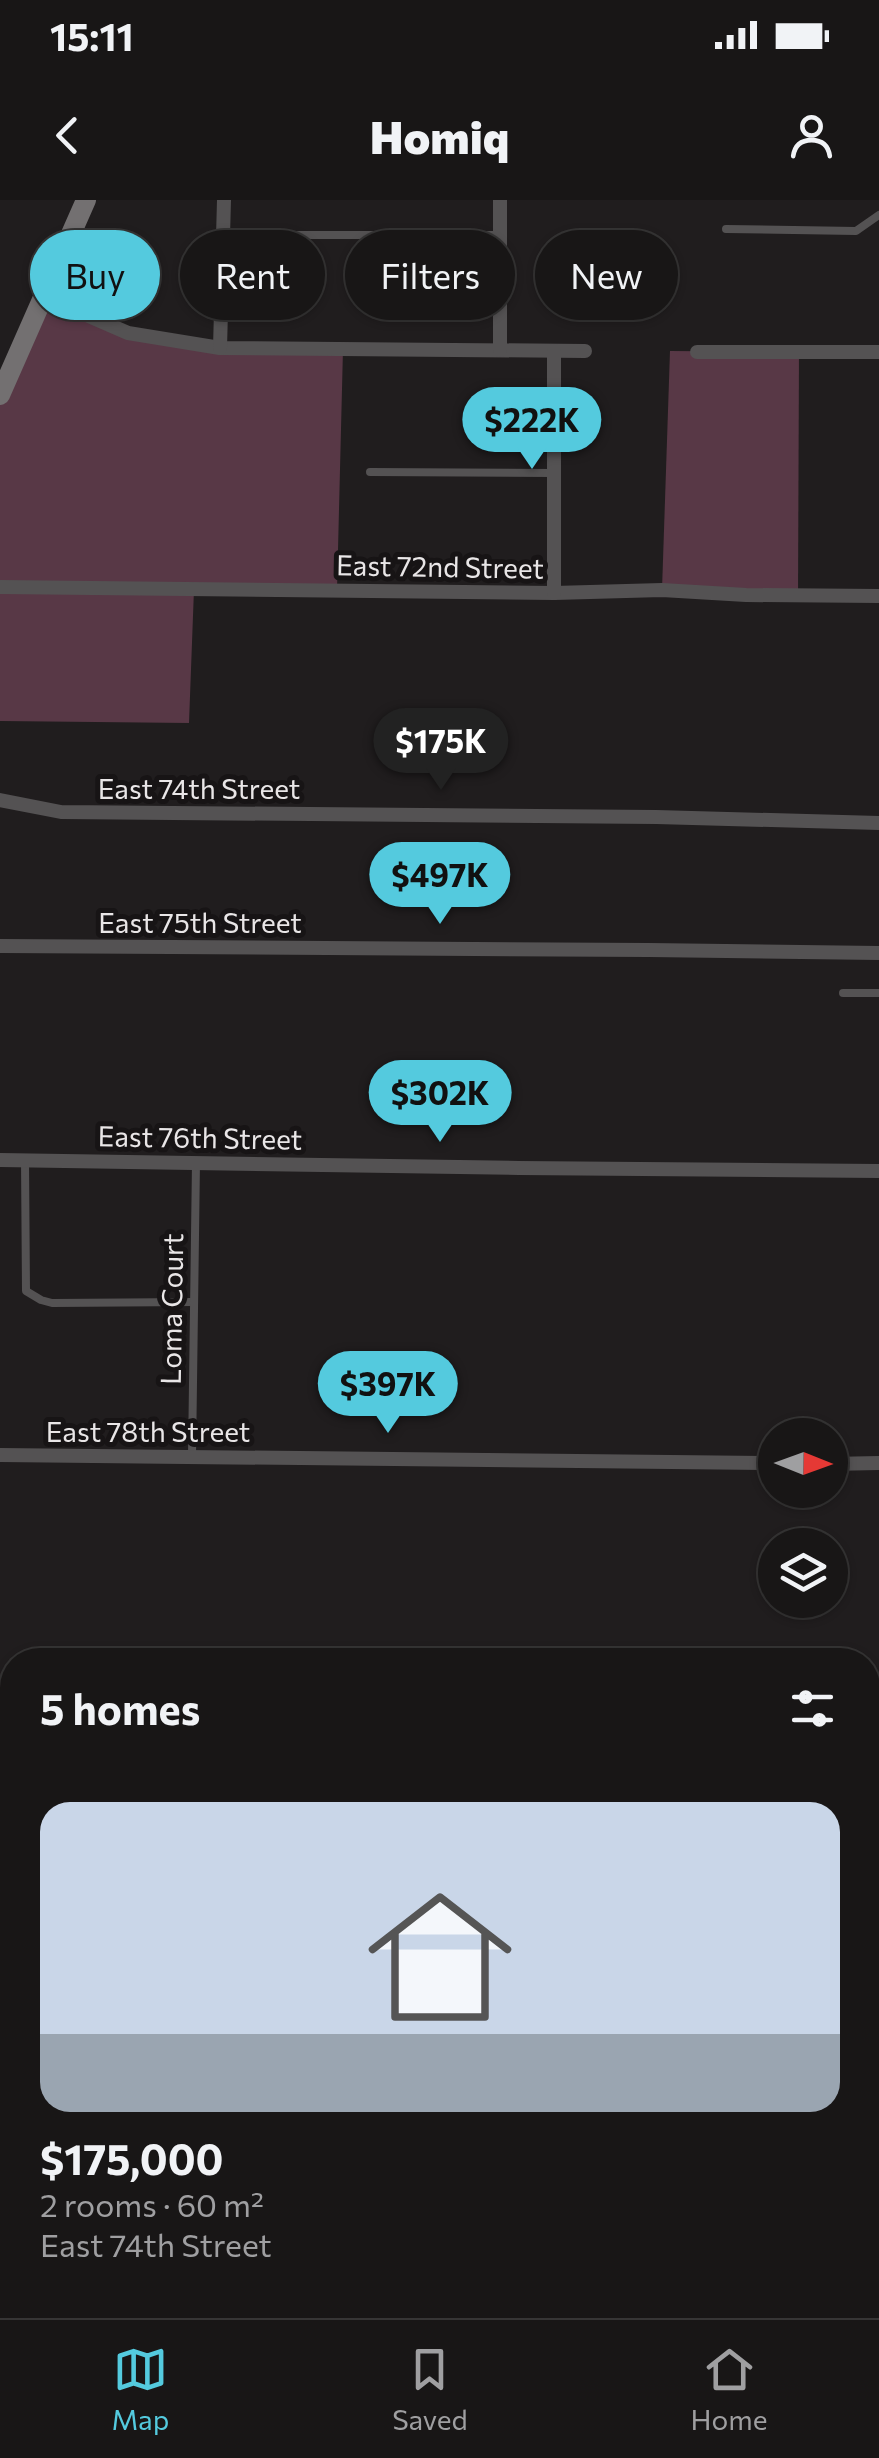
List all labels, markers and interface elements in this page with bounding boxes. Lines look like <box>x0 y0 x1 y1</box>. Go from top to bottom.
text: 15:11 <box>50 12 134 59</box>
icon: back <box>40 108 95 163</box>
text: Homiq <box>370 108 509 163</box>
icon: person <box>784 108 839 163</box>
chip: Buy <box>30 230 160 320</box>
chip: Rent <box>180 230 325 320</box>
chip: Filters <box>345 230 515 320</box>
chip: New <box>535 230 678 320</box>
pin: $222K <box>462 387 602 472</box>
text: $222K <box>484 399 580 439</box>
street label: East 72nd Street <box>336 547 544 585</box>
pin: $175K <box>371 708 511 793</box>
text: $175K <box>395 720 487 760</box>
street label: East 74th Street <box>98 771 300 805</box>
pin: $497K <box>370 842 510 927</box>
text: $497K <box>391 854 489 894</box>
street label: East 75th Street <box>98 905 302 939</box>
pin: $302K <box>370 1060 510 1145</box>
text: $302K <box>391 1072 489 1112</box>
street label: East 76th Street <box>97 1118 303 1156</box>
street label: Loma Court <box>153 1233 189 1385</box>
pin: $397K <box>318 1351 458 1436</box>
text: $397K <box>340 1363 436 1403</box>
street label: East 78th Street <box>46 1414 250 1448</box>
north arrow <box>758 1418 848 1508</box>
map controls <box>758 1418 848 1618</box>
button: layers <box>758 1528 848 1618</box>
icon: filters <box>785 1681 840 1736</box>
text: 5 homes <box>40 1682 200 1734</box>
icon: home <box>350 1867 530 2047</box>
text: $175,000 <box>40 2132 224 2184</box>
text: 2 rooms · 60 m² <box>40 2184 264 2224</box>
text: East 74th Street <box>40 2224 272 2264</box>
tab: Map <box>111 2342 169 2436</box>
tab: Saved <box>392 2342 468 2436</box>
tab: Home <box>691 2342 768 2436</box>

